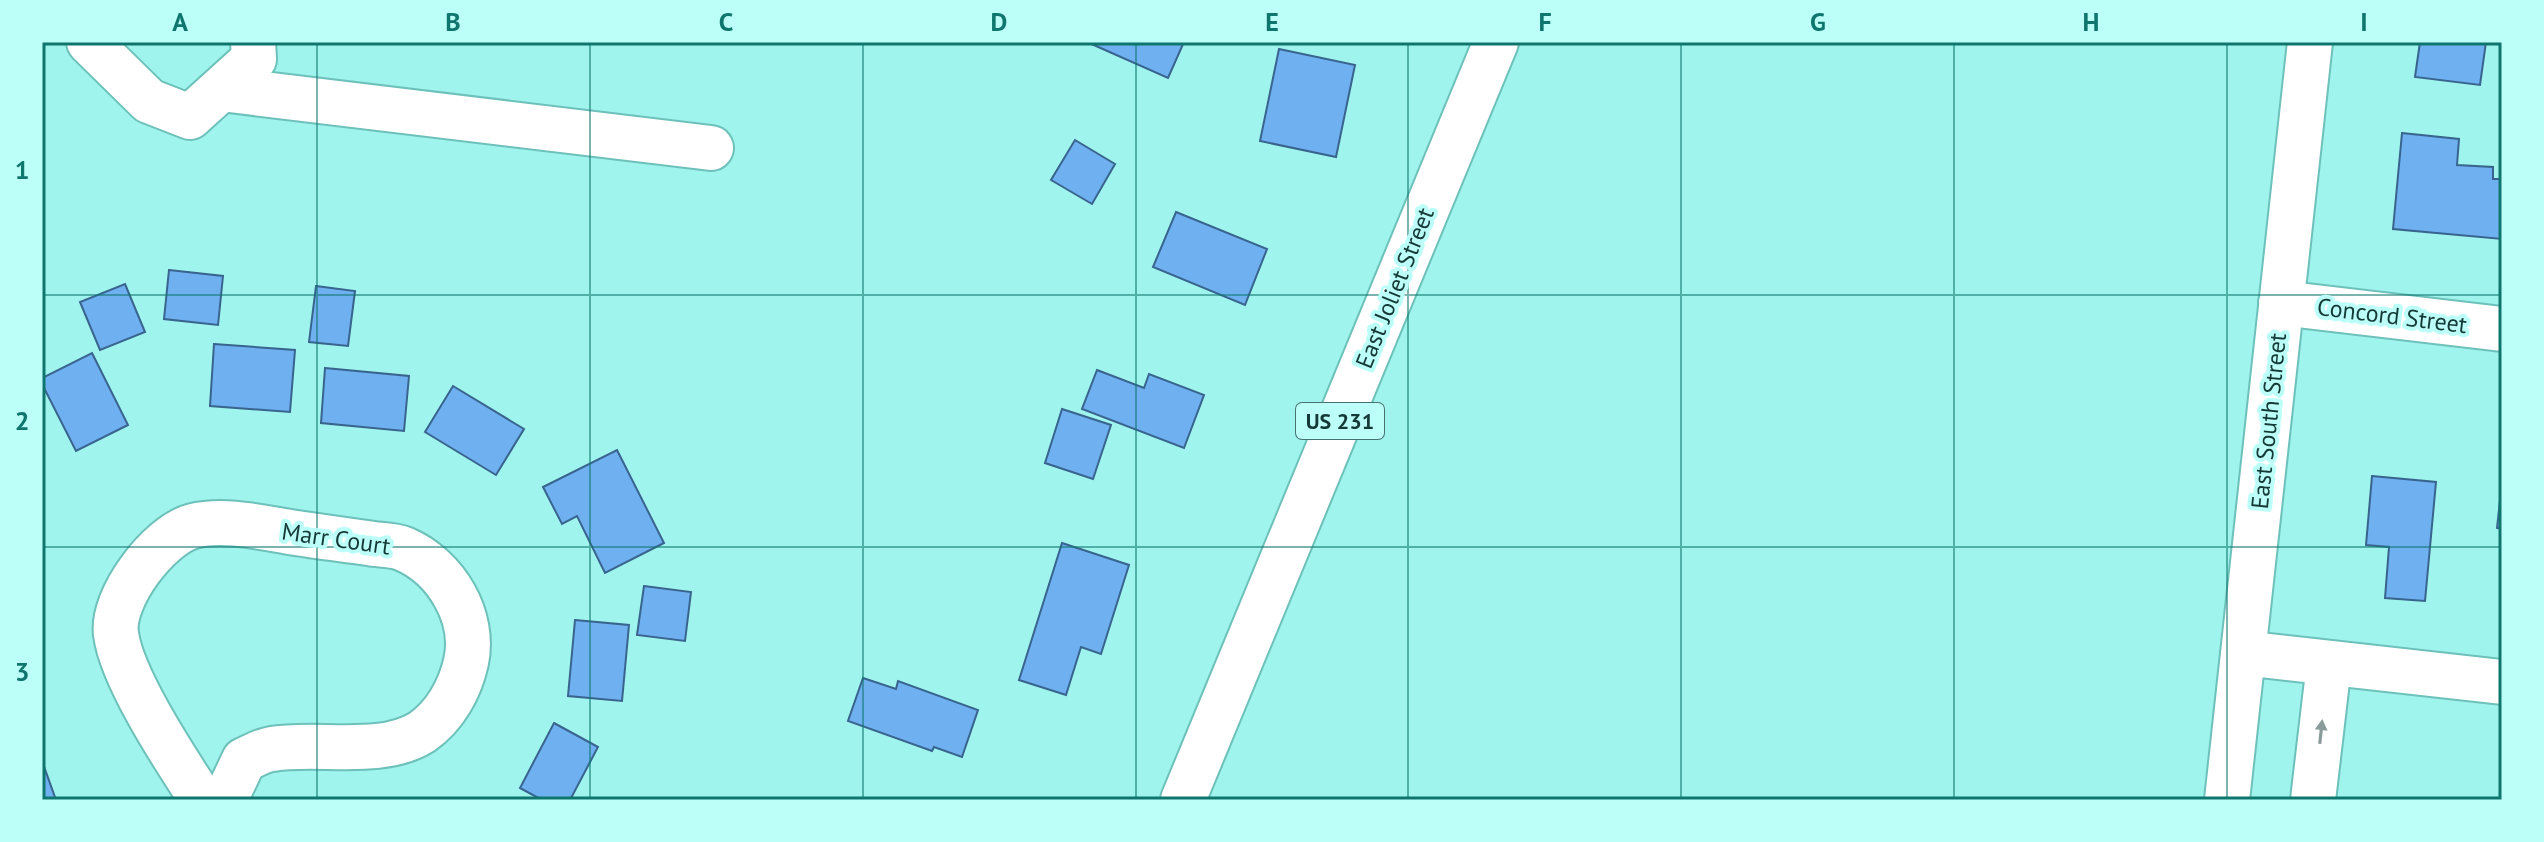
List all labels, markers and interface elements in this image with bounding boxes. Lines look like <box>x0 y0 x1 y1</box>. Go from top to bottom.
text: A <box>172 5 188 38</box>
text: B <box>445 5 461 38</box>
text: C <box>719 5 733 38</box>
text: D <box>991 5 1007 38</box>
text: E <box>1265 5 1279 38</box>
text: F <box>1538 5 1552 38</box>
text: G <box>1810 5 1826 38</box>
text: H <box>2083 5 2099 38</box>
text: I <box>2360 5 2368 38</box>
text: 1 <box>15 153 29 186</box>
street label: East Joliet Street <box>1348 203 1441 373</box>
street label: Concord Street <box>2315 291 2469 340</box>
street label: East South Street <box>2244 331 2293 511</box>
road number: US 231 <box>1296 403 1384 439</box>
text: 2 <box>15 404 29 437</box>
street label: Marr Court <box>280 516 392 561</box>
text: 3 <box>15 655 29 688</box>
one-way arrow <box>2314 719 2327 744</box>

